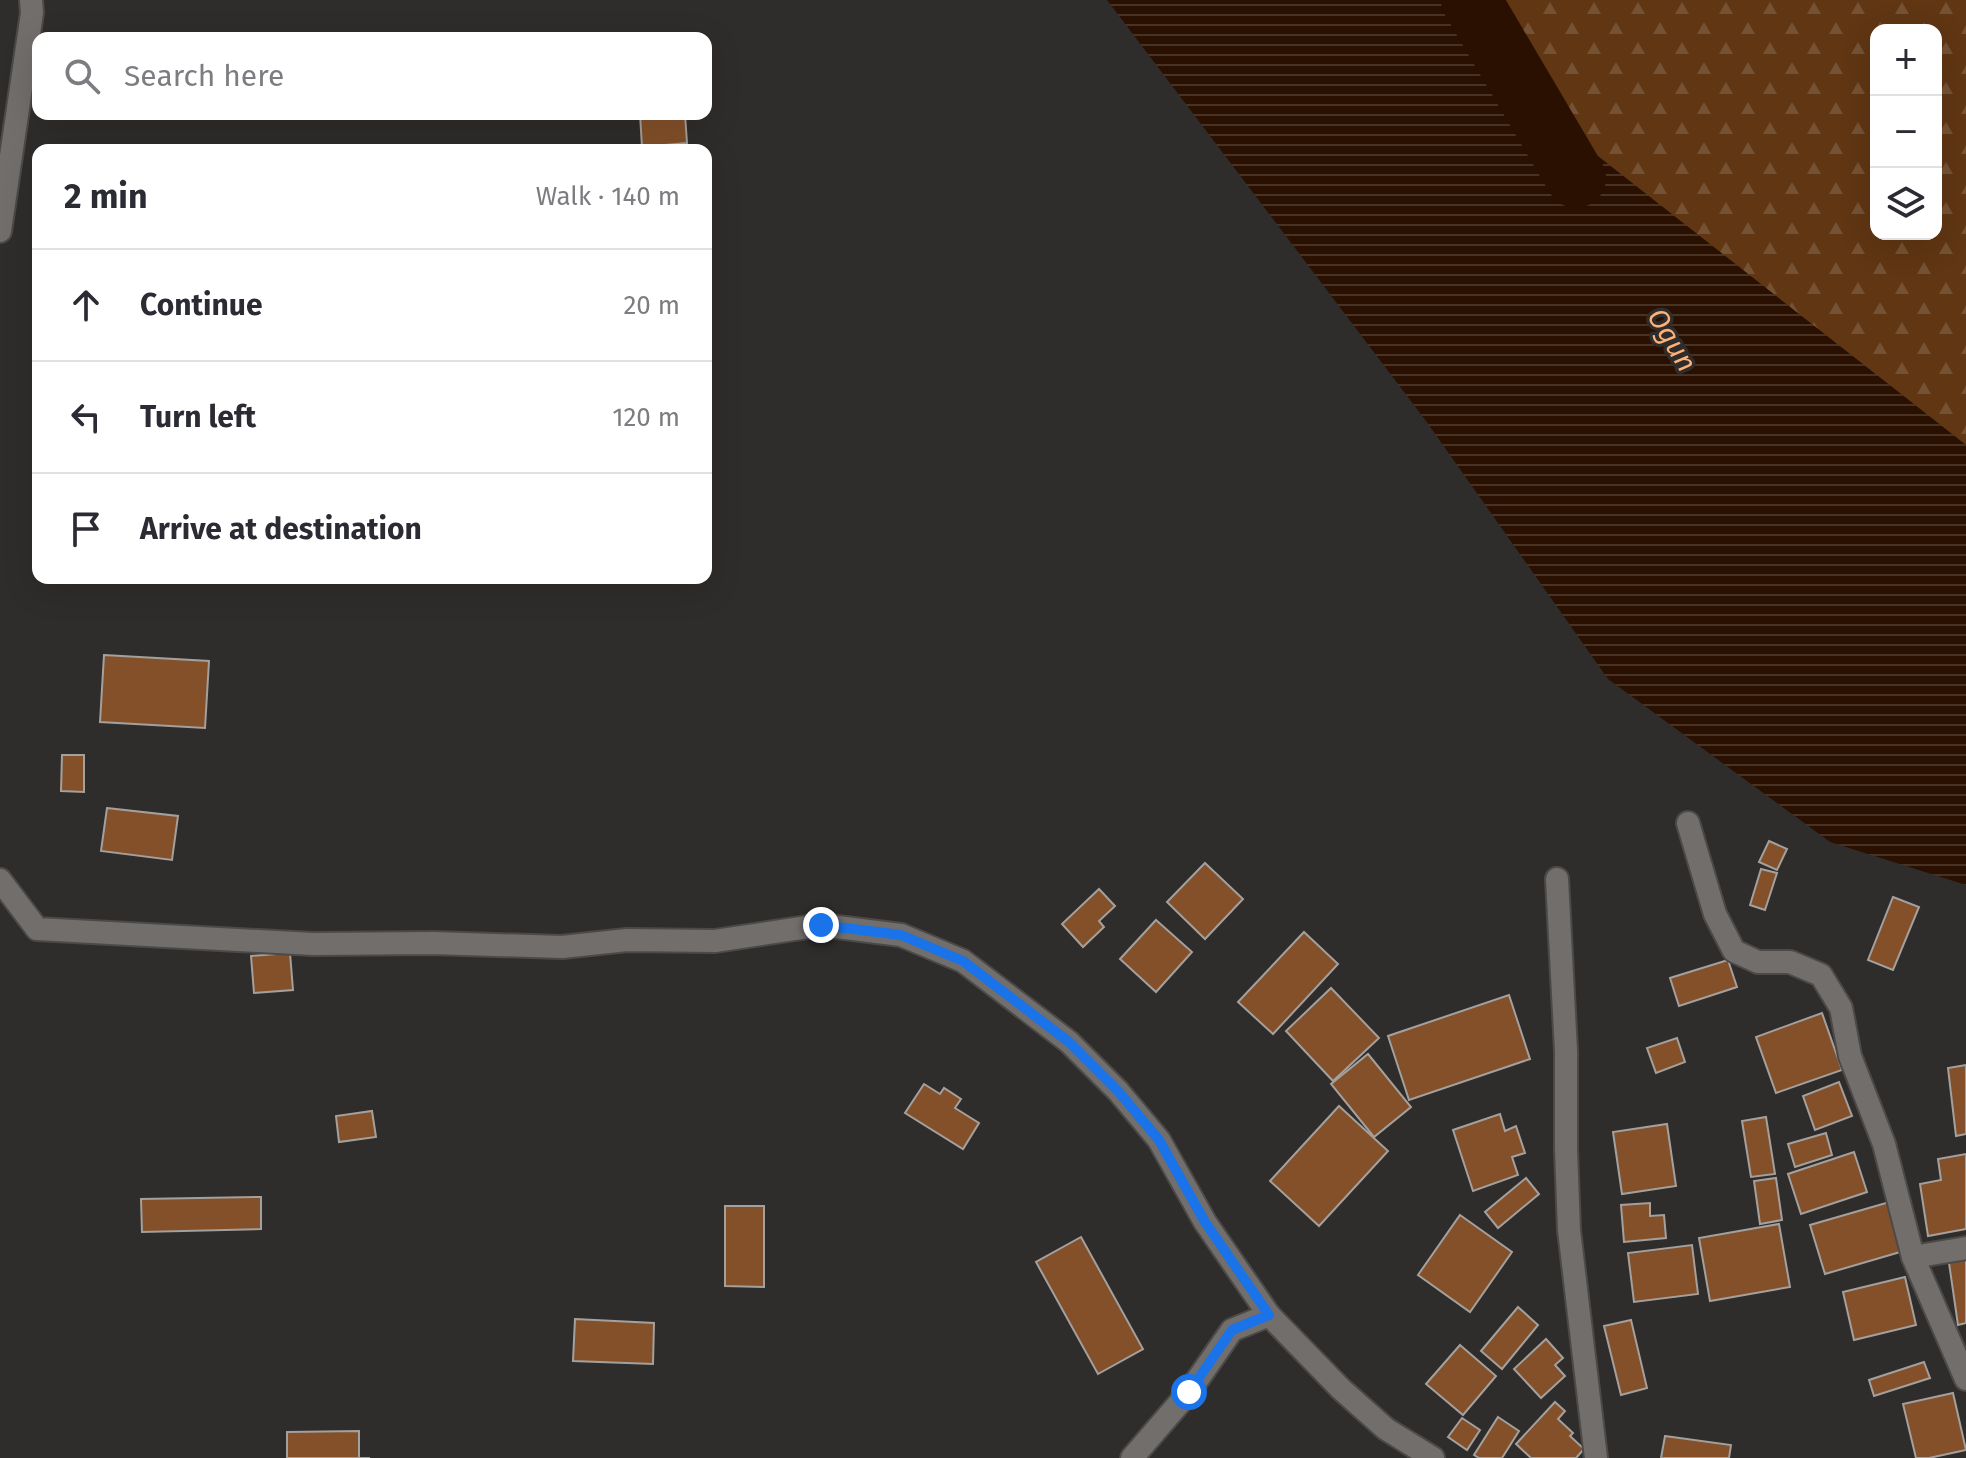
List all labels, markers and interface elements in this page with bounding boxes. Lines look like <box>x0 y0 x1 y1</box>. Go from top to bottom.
map controls <box>1870 24 1942 240</box>
button: + <box>1870 24 1942 96</box>
search box <box>32 32 712 120</box>
icon: search <box>60 54 104 98</box>
text: Search here <box>124 58 284 94</box>
button: − <box>1870 96 1942 168</box>
button: layers <box>1870 168 1942 240</box>
text: 2 min <box>64 176 148 217</box>
text: Walk · 140 m <box>536 181 680 212</box>
icon: ahead <box>64 283 108 327</box>
text: Continue <box>140 287 263 323</box>
text: 20 m <box>623 290 680 321</box>
water label: Ogun <box>1640 302 1704 378</box>
icon: left <box>64 395 108 439</box>
text: Turn left <box>140 399 256 435</box>
text: 120 m <box>612 402 680 433</box>
icon: arrive <box>64 507 108 551</box>
text: Arrive at destination <box>140 511 422 547</box>
route end <box>803 907 839 943</box>
route start <box>1171 1374 1207 1410</box>

